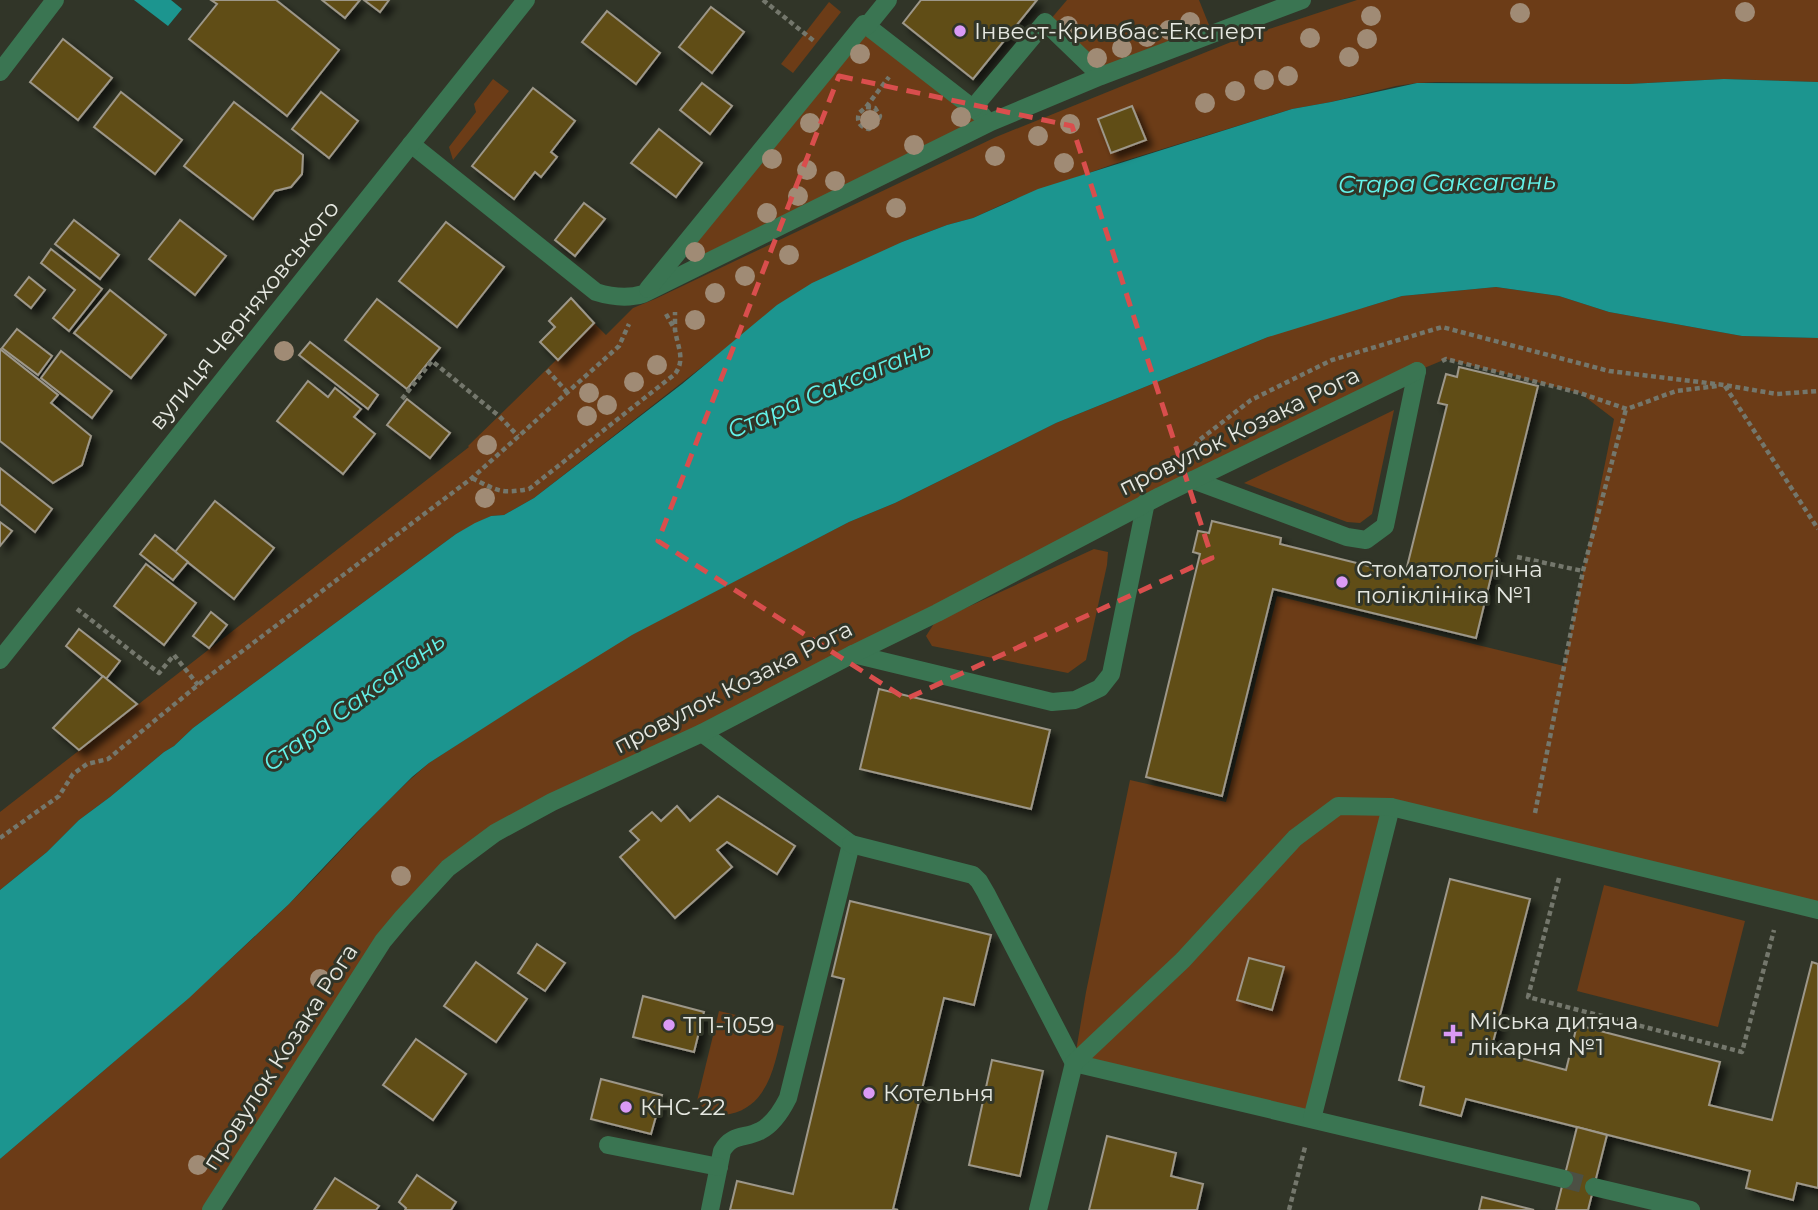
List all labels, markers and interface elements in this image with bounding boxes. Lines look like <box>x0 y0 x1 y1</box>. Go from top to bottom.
place label: Інвест-Кривбас-Експерт <box>974 17 1265 45</box>
marker: Інвест-Кривбас-Експерт <box>952 23 968 39</box>
water label: Стара Саксагань <box>1338 166 1556 199</box>
street label: вулиця Черняховського <box>143 195 345 435</box>
water label: Стара Саксагань <box>723 333 935 445</box>
street label: провулок Козака Рога <box>1114 361 1364 501</box>
place label: Стоматологічна поліклініка №1 <box>1356 555 1543 609</box>
marker: Стоматологічна поліклініка №1 <box>1334 574 1350 590</box>
street label: провулок Козака Рога <box>609 615 857 759</box>
water label: Стара Саксагань <box>257 626 451 777</box>
street label: провулок Козака Рога <box>196 939 364 1175</box>
place label: Міська дитяча лікарня №1 <box>1469 1007 1638 1061</box>
place label: ТП-1059 <box>683 1011 774 1039</box>
marker: ТП-1059 <box>661 1017 677 1033</box>
marker: Міська дитяча лікарня №1 <box>1443 1024 1463 1044</box>
place label: Котельня <box>883 1079 994 1107</box>
marker: Котельня <box>861 1085 877 1101</box>
place label: КНС-22 <box>640 1093 726 1121</box>
marker: КНС-22 <box>618 1099 634 1115</box>

